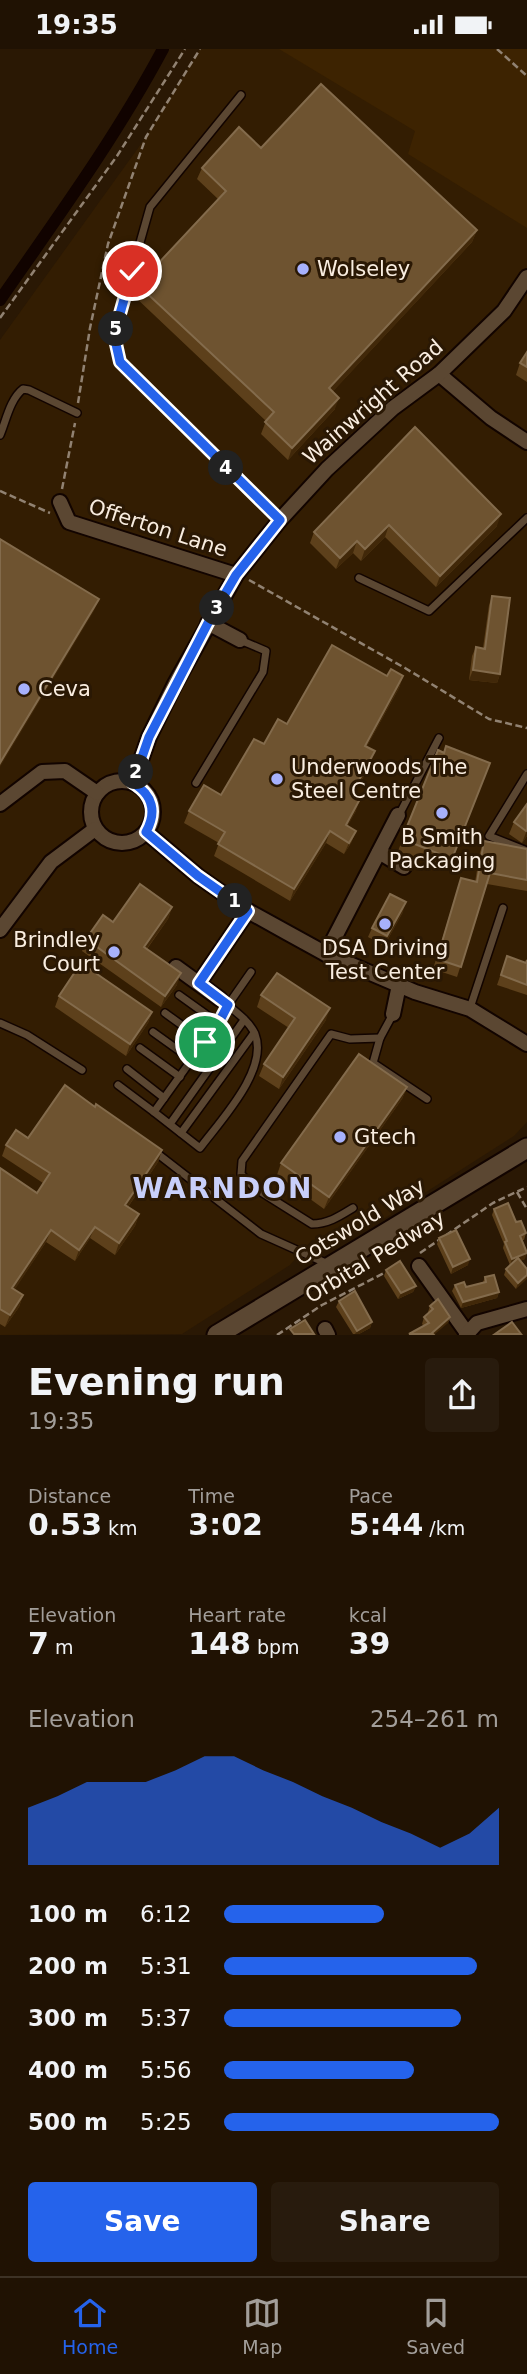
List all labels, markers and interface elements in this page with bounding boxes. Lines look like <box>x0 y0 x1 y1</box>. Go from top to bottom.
text: 19:35 <box>35 10 118 40</box>
pin <box>102 241 162 301</box>
icon: check <box>113 252 151 290</box>
place label: Wolseley <box>317 257 410 281</box>
marker: Wolseley <box>295 261 311 277</box>
pin: 5 <box>99 311 134 347</box>
text: 5 <box>109 317 122 339</box>
street label: Wainwright Road <box>298 335 448 469</box>
pin: 4 <box>208 451 244 485</box>
text: 4 <box>219 456 232 478</box>
street label: Offerton Lane <box>86 494 230 562</box>
pin: 3 <box>200 591 234 625</box>
text: 3 <box>210 596 223 618</box>
place label: Ceva <box>38 677 91 701</box>
marker: Ceva <box>16 681 32 697</box>
pin: 2 <box>118 755 154 789</box>
place label: Underwoods The Steel Centre <box>291 755 467 803</box>
text: 2 <box>129 760 142 782</box>
marker: Underwoods The Steel Centre <box>269 771 285 787</box>
marker: B Smith Packaging <box>434 805 450 821</box>
place label: B Smith Packaging <box>389 825 495 873</box>
pin: 1 <box>218 883 252 919</box>
text: 1 <box>228 889 241 911</box>
marker: DSA Driving Test Center <box>377 916 393 932</box>
place label: Brindley Court <box>13 928 100 976</box>
place label: DSA Driving Test Center <box>322 936 448 984</box>
marker: Brindley Court <box>106 944 122 960</box>
pin <box>175 1012 235 1072</box>
icon: arrive <box>186 1023 224 1061</box>
place label: Gtech <box>354 1125 416 1149</box>
marker: Gtech <box>332 1129 348 1145</box>
district label: WARNDON <box>133 1172 313 1205</box>
street label: Cotswold Way <box>291 1174 429 1270</box>
street label: Orbital Pedway <box>301 1206 449 1308</box>
button: share <box>425 1358 499 1432</box>
text: Evening run <box>28 1360 285 1404</box>
text: 19:35 <box>28 1408 94 1434</box>
text: Distance <box>28 1485 111 1507</box>
text: Time <box>188 1485 235 1507</box>
text: Pace <box>349 1485 393 1507</box>
text: 0.53 <box>28 1507 102 1542</box>
text: 3:02 <box>188 1507 263 1542</box>
text: 5:44 <box>349 1507 423 1542</box>
text: km <box>102 1517 138 1539</box>
text: /km <box>423 1517 465 1539</box>
text: Elevation <box>28 1604 116 1626</box>
text: Heart rate <box>188 1604 286 1626</box>
text: kcal <box>349 1604 387 1626</box>
text: 7 <box>28 1626 49 1661</box>
text: 148 <box>188 1626 251 1661</box>
text: 39 <box>349 1626 390 1661</box>
text: m <box>49 1636 73 1658</box>
text: bpm <box>251 1636 300 1658</box>
text: Elevation <box>28 1706 135 1732</box>
text: 254–261 m <box>370 1706 499 1732</box>
text: 100 m <box>28 1901 108 1927</box>
text: 6:12 <box>140 1901 192 1927</box>
text: 200 m <box>28 1953 108 1979</box>
text: 5:31 <box>140 1953 192 1979</box>
text: 300 m <box>28 2005 108 2031</box>
text: 5:37 <box>140 2005 192 2031</box>
text: 400 m <box>28 2057 108 2083</box>
text: 5:56 <box>140 2057 192 2083</box>
text: 500 m <box>28 2109 108 2135</box>
text: 5:25 <box>140 2109 192 2135</box>
button: Save <box>28 2182 257 2262</box>
button: Share <box>271 2182 499 2262</box>
tab: Home <box>62 2294 118 2358</box>
tab: Map <box>242 2294 282 2358</box>
tab: Saved <box>406 2294 465 2358</box>

